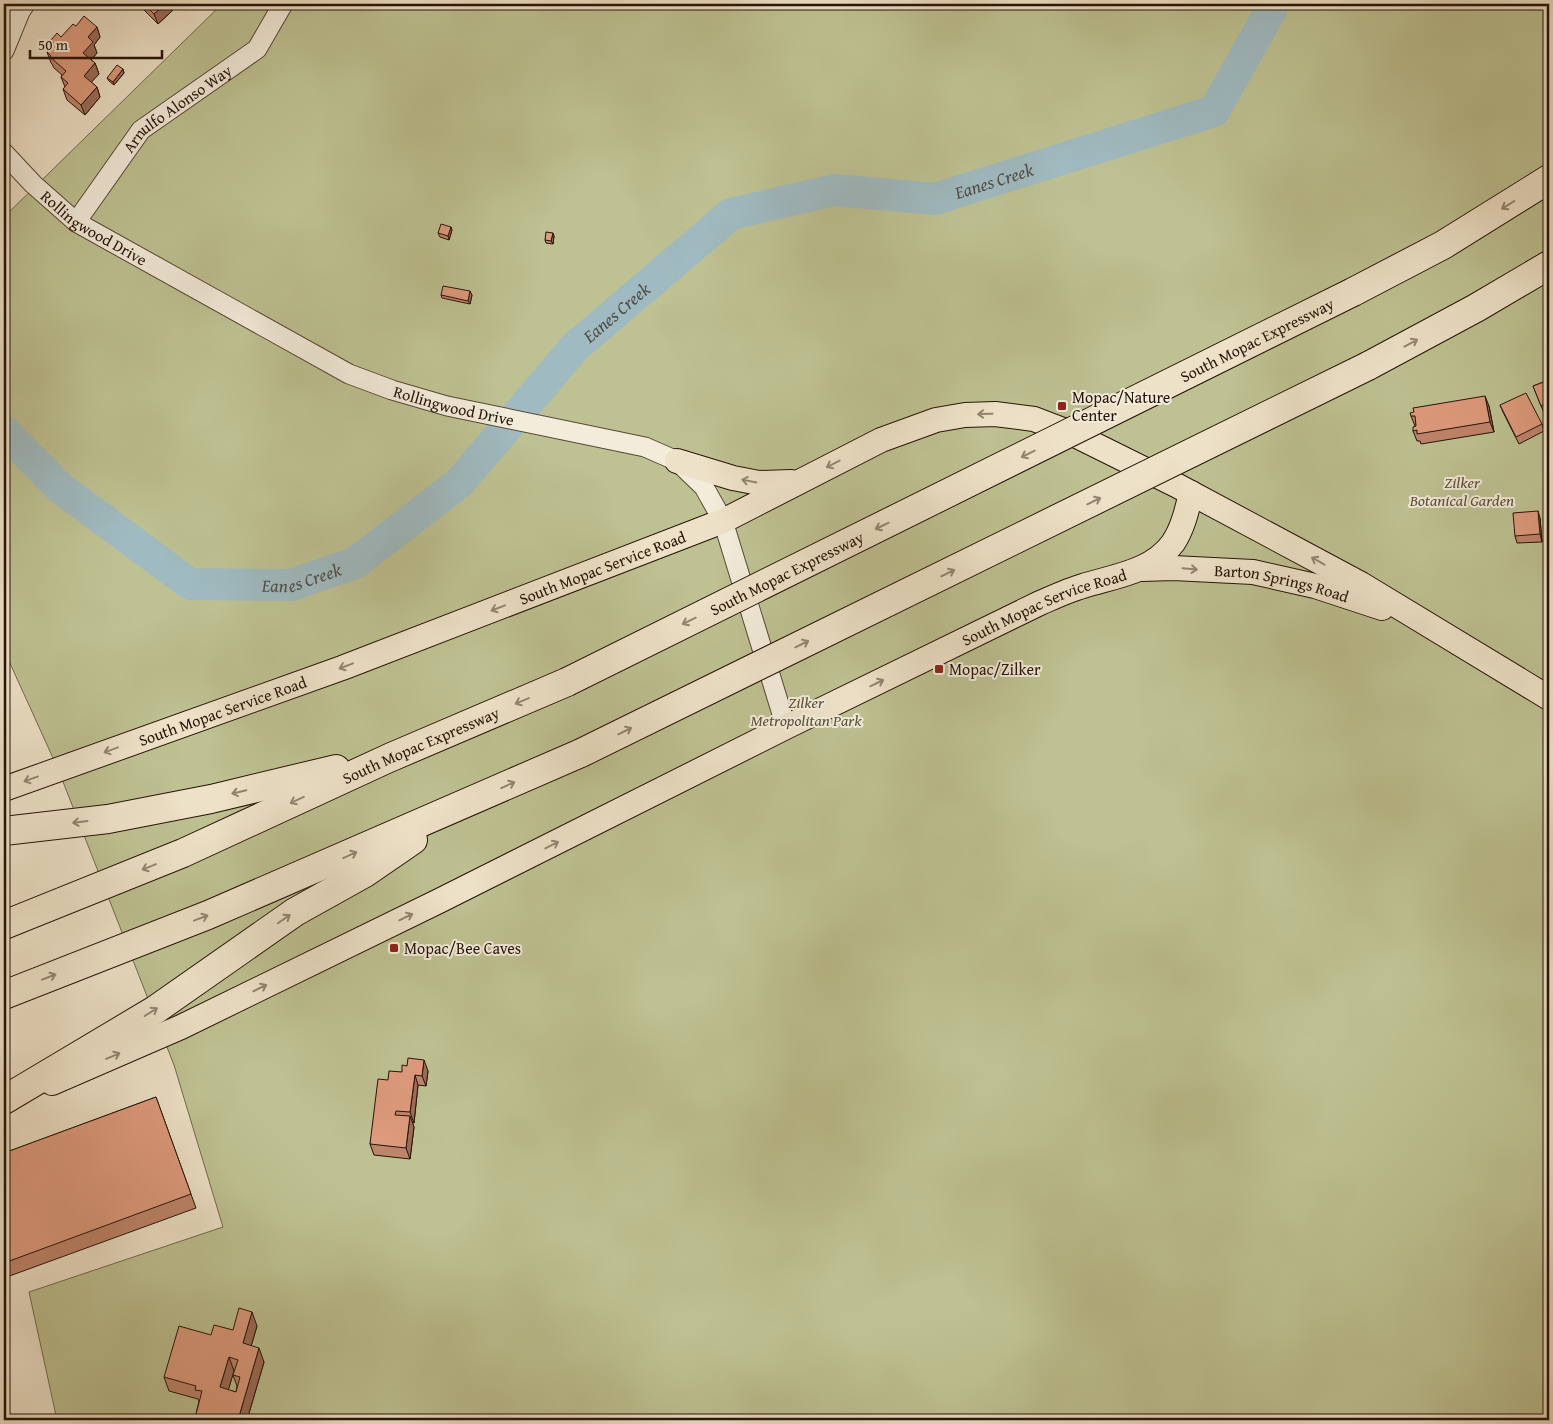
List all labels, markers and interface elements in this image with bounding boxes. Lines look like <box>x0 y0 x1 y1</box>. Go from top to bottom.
scale bar <box>30 28 162 60</box>
text: 50 m <box>38 34 69 55</box>
street label: Arnulfo Alonso Way <box>117 58 236 158</box>
water label: Eanes Creek <box>950 155 1037 206</box>
street label: Rollingwood Drive <box>35 184 152 271</box>
one-way arrow <box>1501 201 1515 211</box>
water label: Eanes Creek <box>576 275 656 349</box>
street label: South Mopac Expressway <box>1176 291 1338 388</box>
one-way arrow <box>1403 338 1418 347</box>
street label: Rollingwood Drive <box>391 379 516 432</box>
place label: Mopac/Nature Center <box>1072 385 1170 427</box>
marker: Mopac/Nature Center <box>1056 400 1068 412</box>
one-way arrow <box>978 409 994 419</box>
one-way arrow <box>1020 449 1035 459</box>
one-way arrow <box>826 460 841 469</box>
park label: Zilker Botanical Garden <box>1409 470 1514 512</box>
one-way arrow <box>742 476 758 485</box>
one-way arrow <box>1086 496 1101 506</box>
one-way arrow <box>875 522 890 531</box>
street label: South Mopac Service Road <box>515 524 690 611</box>
street label: South Mopac Expressway <box>705 525 868 621</box>
water label: Eanes Creek <box>261 555 345 599</box>
one-way arrow <box>1311 556 1326 566</box>
street label: Barton Springs Road <box>1214 558 1352 608</box>
street label: South Mopac Service Road <box>957 562 1130 652</box>
one-way arrow <box>1182 564 1198 574</box>
one-way arrow <box>940 567 955 577</box>
one-way arrow <box>491 604 506 613</box>
one-way arrow <box>682 617 697 627</box>
one-way arrow <box>794 639 809 648</box>
place label: Mopac/Zilker <box>949 657 1041 681</box>
one-way arrow <box>339 662 354 671</box>
marker: Mopac/Zilker <box>933 663 945 675</box>
street label: South Mopac Service Road <box>135 670 310 752</box>
one-way arrow <box>869 678 884 688</box>
park label: Zilker Metropolitan Park <box>751 690 862 732</box>
one-way arrow <box>515 697 530 707</box>
street label: South Mopac Expressway <box>338 700 503 790</box>
one-way arrow <box>617 726 632 736</box>
one-way arrow <box>103 746 119 755</box>
one-way arrow <box>24 775 39 784</box>
one-way arrow <box>500 779 515 789</box>
one-way arrow <box>232 788 248 797</box>
one-way arrow <box>290 796 305 806</box>
one-way arrow <box>72 817 88 827</box>
one-way arrow <box>544 840 559 849</box>
one-way arrow <box>342 849 357 859</box>
one-way arrow <box>142 863 157 872</box>
one-way arrow <box>399 912 414 922</box>
one-way arrow <box>192 913 208 922</box>
one-way arrow <box>277 914 290 925</box>
place label: Mopac/Bee Caves <box>404 936 521 960</box>
marker: Mopac/Bee Caves <box>388 942 400 954</box>
one-way arrow <box>41 972 56 982</box>
one-way arrow <box>252 983 267 992</box>
one-way arrow <box>143 1007 157 1017</box>
one-way arrow <box>105 1051 120 1061</box>

